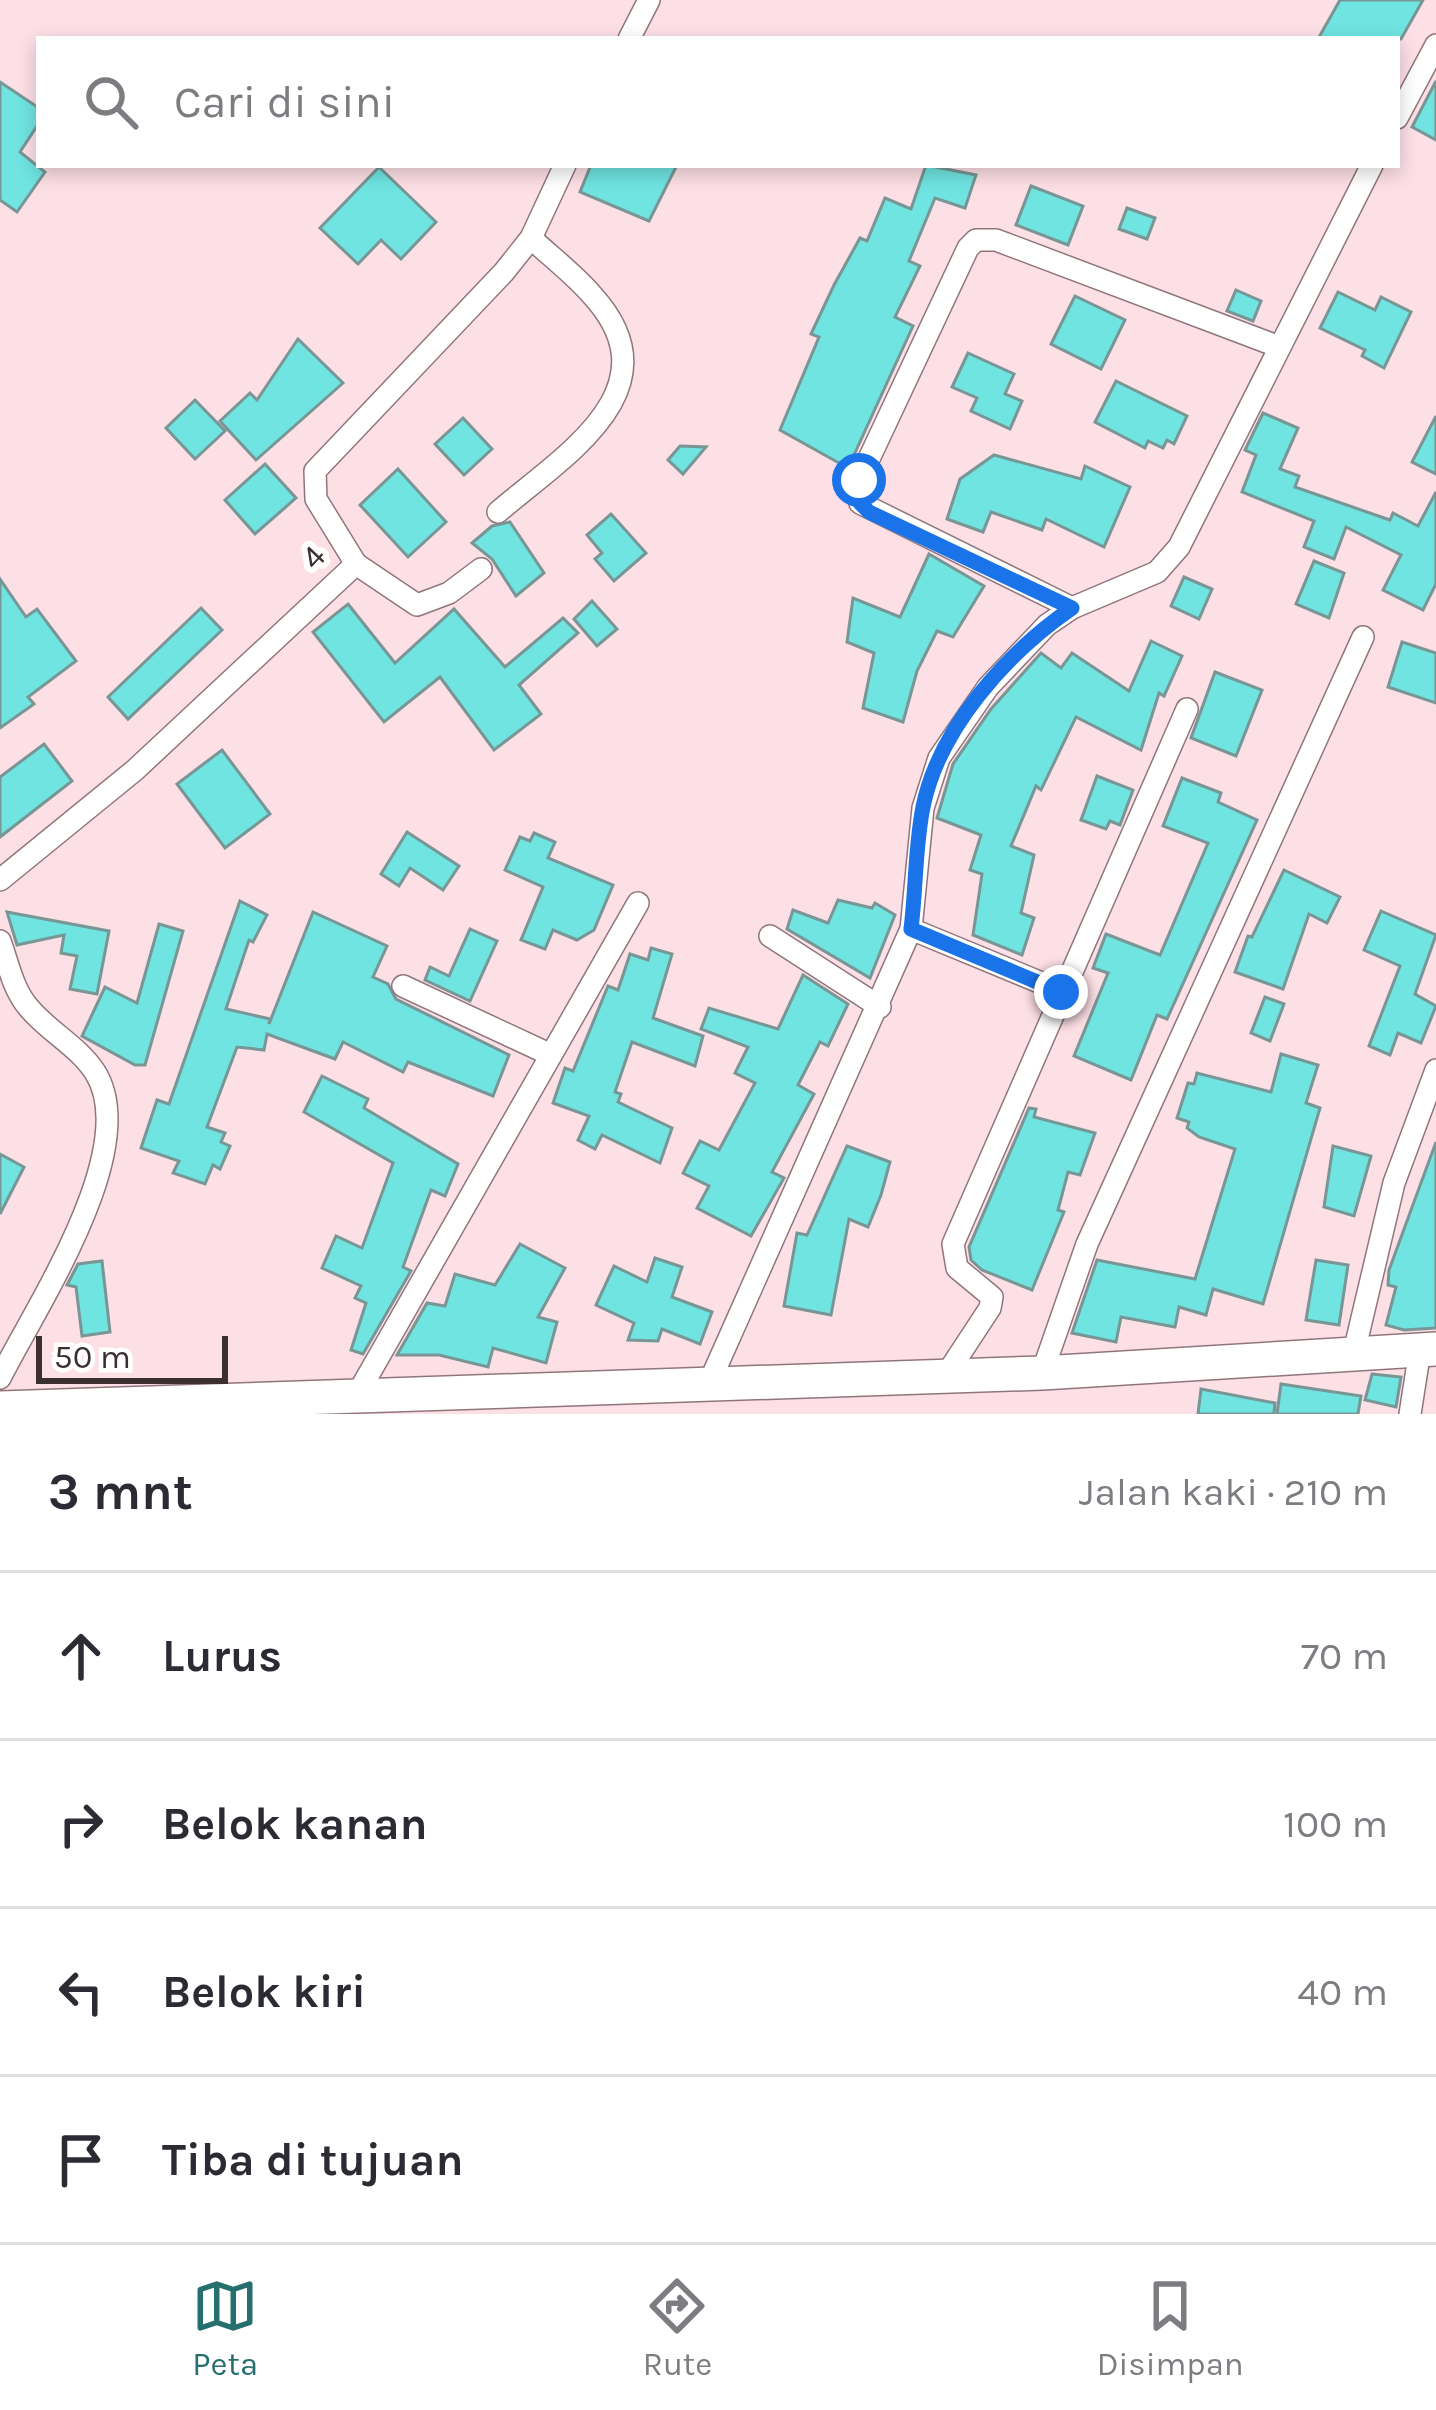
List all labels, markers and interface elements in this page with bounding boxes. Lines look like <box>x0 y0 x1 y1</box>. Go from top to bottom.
search box <box>36 36 1400 168</box>
icon: search <box>78 69 144 135</box>
text: Cari di sini <box>174 76 395 128</box>
route start <box>832 453 886 507</box>
street label: 4 <box>293 537 333 577</box>
route end <box>1034 965 1088 1019</box>
scale bar <box>36 1330 228 1383</box>
text: 50 m <box>54 1338 131 1376</box>
text: 3 mnt <box>48 1462 193 1522</box>
text: Jalan kaki · 210 m <box>1079 1469 1388 1515</box>
icon: ahead <box>48 1623 114 1689</box>
text: Lurus <box>162 1630 282 1682</box>
text: 70 m <box>1301 1633 1388 1679</box>
icon: right <box>48 1791 114 1857</box>
text: Belok kanan <box>162 1798 428 1850</box>
text: 100 m <box>1283 1801 1388 1847</box>
icon: left <box>48 1959 114 2025</box>
text: Belok kiri <box>162 1966 366 2018</box>
text: 40 m <box>1297 1969 1388 2015</box>
icon: arrive <box>48 2127 114 2193</box>
text: Tiba di tujuan <box>162 2134 463 2186</box>
tab: Peta <box>192 2273 258 2383</box>
tab: Rute <box>643 2273 712 2383</box>
tab: Disimpan <box>1097 2273 1244 2383</box>

